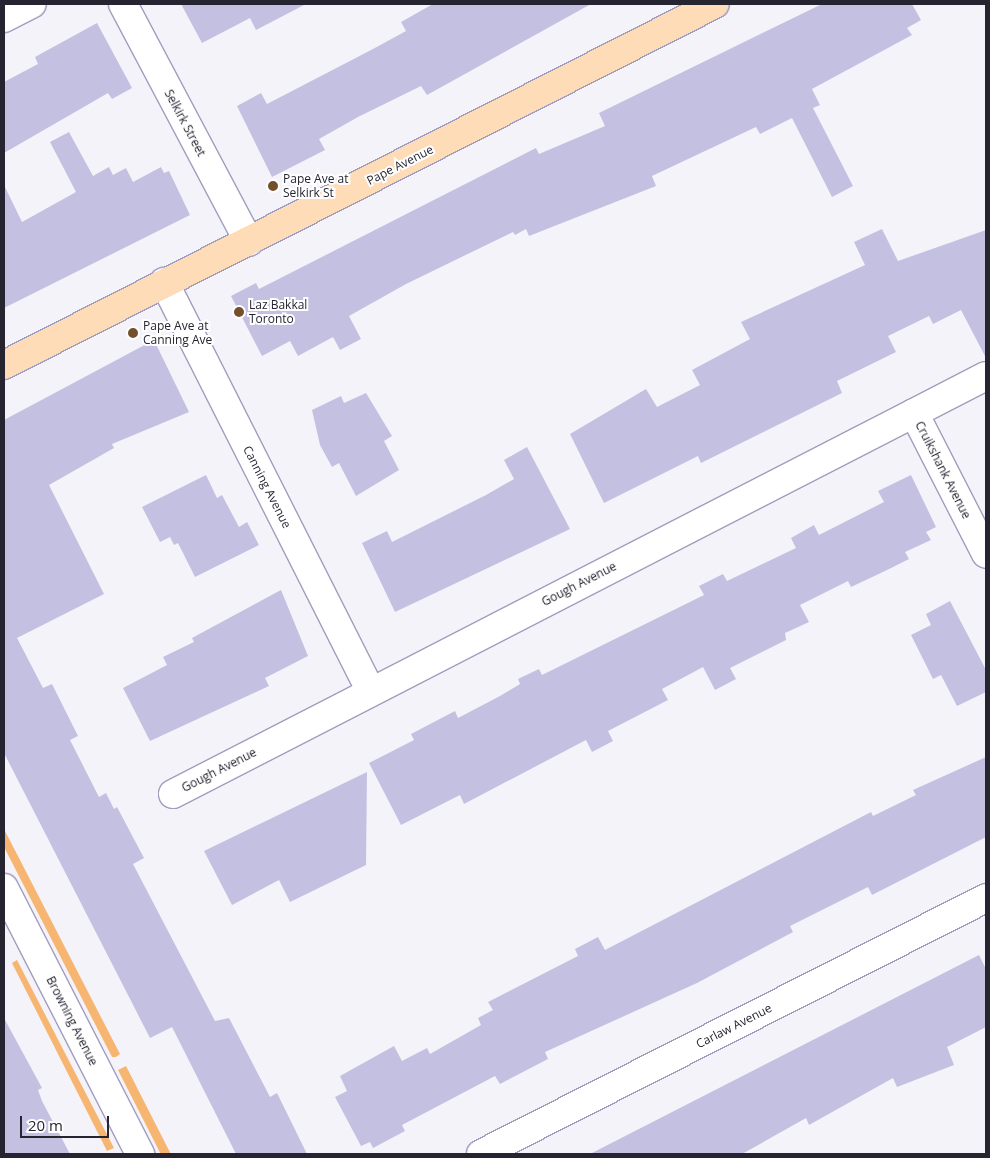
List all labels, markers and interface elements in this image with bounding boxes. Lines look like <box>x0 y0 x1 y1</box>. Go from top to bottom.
street label: Selkirk Street <box>161 87 209 159</box>
street label: Pape Avenue <box>364 142 436 188</box>
place label: Pape Ave at Selkirk St <box>283 172 348 200</box>
marker: Pape Ave at Selkirk St <box>267 180 279 192</box>
place label: Laz Bakkal Toronto <box>249 298 307 326</box>
marker: Laz Bakkal Toronto <box>233 306 245 318</box>
place label: Pape Ave at Canning Ave <box>143 319 212 347</box>
marker: Pape Ave at Canning Ave <box>127 327 139 339</box>
street label: Cruikshank Avenue <box>912 419 974 521</box>
street label: Canning Avenue <box>240 443 294 531</box>
street label: Gough Avenue <box>539 559 619 609</box>
street label: Gough Avenue <box>179 745 259 795</box>
street label: Browning Avenue <box>43 974 101 1068</box>
street label: Carlaw Avenue <box>694 1001 774 1051</box>
scale bar <box>22 1106 111 1138</box>
text: 20 m <box>28 1115 63 1135</box>

